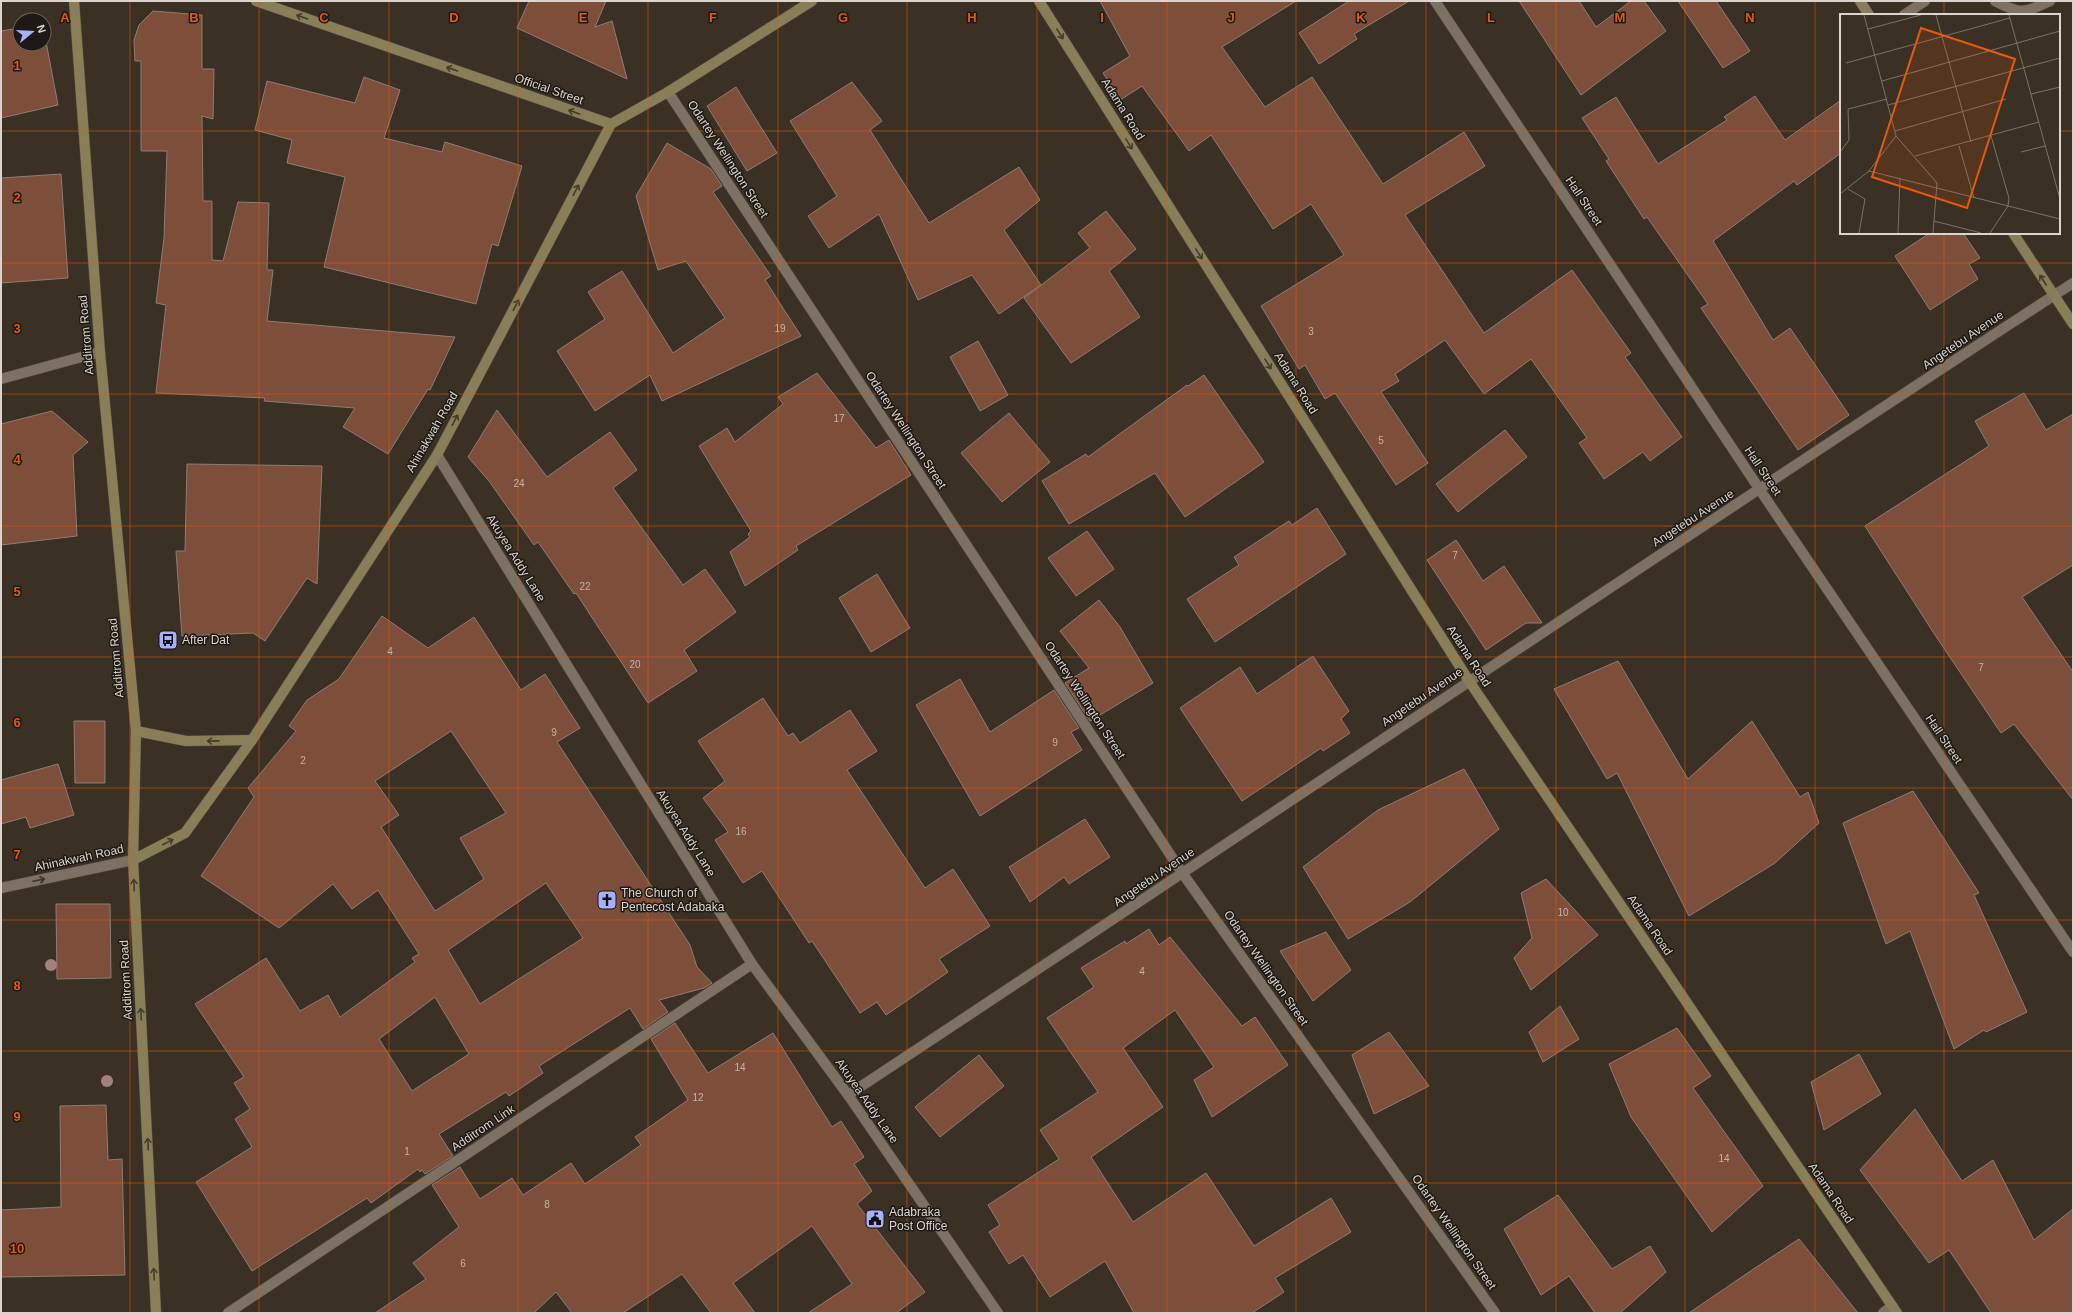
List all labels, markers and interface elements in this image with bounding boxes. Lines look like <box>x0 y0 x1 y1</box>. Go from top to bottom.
text: A <box>60 10 70 25</box>
text: B <box>189 10 199 25</box>
text: C <box>319 10 329 25</box>
text: D <box>449 10 459 25</box>
text: E <box>579 10 588 25</box>
text: F <box>709 10 717 25</box>
text: G <box>838 10 848 25</box>
text: H <box>967 10 977 25</box>
text: I <box>1100 10 1104 25</box>
text: J <box>1227 10 1235 25</box>
text: K <box>1356 10 1366 25</box>
text: L <box>1487 10 1495 25</box>
text: M <box>1615 10 1625 25</box>
text: N <box>1745 10 1755 25</box>
north arrow <box>12 12 52 52</box>
one-way arrow <box>296 13 309 20</box>
inset map <box>1840 14 2060 234</box>
text: N <box>35 23 48 35</box>
one-way arrow <box>1056 28 1064 39</box>
text: 1 <box>13 58 21 73</box>
one-way arrow <box>445 65 458 72</box>
street label: Official Street <box>513 71 586 108</box>
street label: Adama Road <box>1099 76 1147 142</box>
street label: Odartey Wellington Street <box>685 98 772 221</box>
one-way arrow <box>569 107 581 115</box>
one-way arrow <box>1126 138 1134 150</box>
street label: Hall Street <box>1563 174 1606 229</box>
one-way arrow <box>573 185 581 197</box>
text: 2 <box>13 190 21 205</box>
one-way arrow <box>1195 248 1203 259</box>
one-way arrow <box>2039 274 2047 286</box>
street label: Additrom Road <box>76 295 96 375</box>
one-way arrow <box>512 300 520 312</box>
street label: Angetebu Avenue <box>1920 308 2006 372</box>
text: 3 <box>13 321 21 336</box>
house number: 19 <box>774 323 786 334</box>
house number: 3 <box>1308 326 1314 337</box>
street label: Adama Road <box>1272 350 1320 416</box>
one-way arrow <box>1264 358 1273 369</box>
street label: Odartey Wellington Street <box>863 369 950 492</box>
street label: Ahinakwah Road <box>403 389 461 475</box>
house number: 17 <box>833 413 845 424</box>
one-way arrow <box>452 414 459 426</box>
house number: 5 <box>1378 435 1384 446</box>
street label: Hall Street <box>1742 444 1785 499</box>
text: 4 <box>13 452 21 467</box>
house number: 24 <box>513 478 525 489</box>
street label: Angetebu Avenue <box>1650 486 1737 550</box>
street label: Akuyea Addy Lane <box>484 512 549 604</box>
house number: 7 <box>1452 550 1458 561</box>
house number: 22 <box>579 581 591 592</box>
text: 5 <box>13 584 21 599</box>
street label: Additrom Road <box>106 618 126 698</box>
street label: Adama Road <box>1444 623 1494 689</box>
bus stop icon: After Dat <box>157 629 179 651</box>
place label: After Dat <box>182 633 230 647</box>
street label: Odartey Wellington Street <box>1042 639 1129 762</box>
house number: 4 <box>387 646 393 657</box>
house number: 20 <box>629 659 641 670</box>
house number: 7 <box>1978 662 1984 673</box>
street label: Angetebu Avenue <box>1379 665 1465 729</box>
street label: Hall Street <box>1923 712 1966 767</box>
text: 6 <box>13 715 21 730</box>
house number: 9 <box>551 727 557 738</box>
one-way arrow <box>207 737 220 744</box>
house number: 9 <box>1052 737 1058 748</box>
house number: 2 <box>300 755 306 766</box>
street label: Akuyea Addy Lane <box>654 787 719 879</box>
house number: 16 <box>735 826 747 837</box>
one-way arrow <box>161 838 173 845</box>
street label: Ahinakwah Road <box>33 842 125 874</box>
street label: Angetebu Avenue <box>1111 845 1197 909</box>
text: 7 <box>13 847 21 862</box>
one-way arrow <box>32 875 45 883</box>
one-way arrow <box>131 879 138 892</box>
place label: The Church of Pentecost Adabaka <box>621 886 725 914</box>
church icon: The Church of Pentecost Adabaka <box>596 889 618 911</box>
street label: Adama Road <box>1625 892 1675 958</box>
house number: 10 <box>1557 907 1569 918</box>
street label: Odartey Wellington Street <box>1221 908 1311 1029</box>
street label: Additrom Road <box>117 940 135 1020</box>
house number: 4 <box>1139 966 1145 977</box>
text: 8 <box>13 978 21 993</box>
one-way arrow <box>137 1008 145 1021</box>
street label: Akuyea Addy Lane <box>833 1056 902 1146</box>
house number: 14 <box>734 1062 746 1073</box>
house number: 12 <box>692 1092 704 1103</box>
street label: Additrom Link <box>449 1101 518 1154</box>
text: 9 <box>13 1109 21 1124</box>
one-way arrow <box>144 1138 151 1151</box>
house number: 1 <box>404 1146 410 1157</box>
house number: 14 <box>1718 1153 1730 1164</box>
street label: Adama Road <box>1806 1160 1856 1226</box>
street label: Odartey Wellington Street <box>1409 1172 1499 1293</box>
house number: 8 <box>544 1199 550 1210</box>
place label: Adabraka Post Office <box>889 1205 948 1233</box>
public building icon: Adabraka Post Office <box>864 1208 886 1230</box>
text: 10 <box>10 1241 24 1256</box>
house number: 6 <box>460 1258 466 1269</box>
one-way arrow <box>151 1268 158 1281</box>

